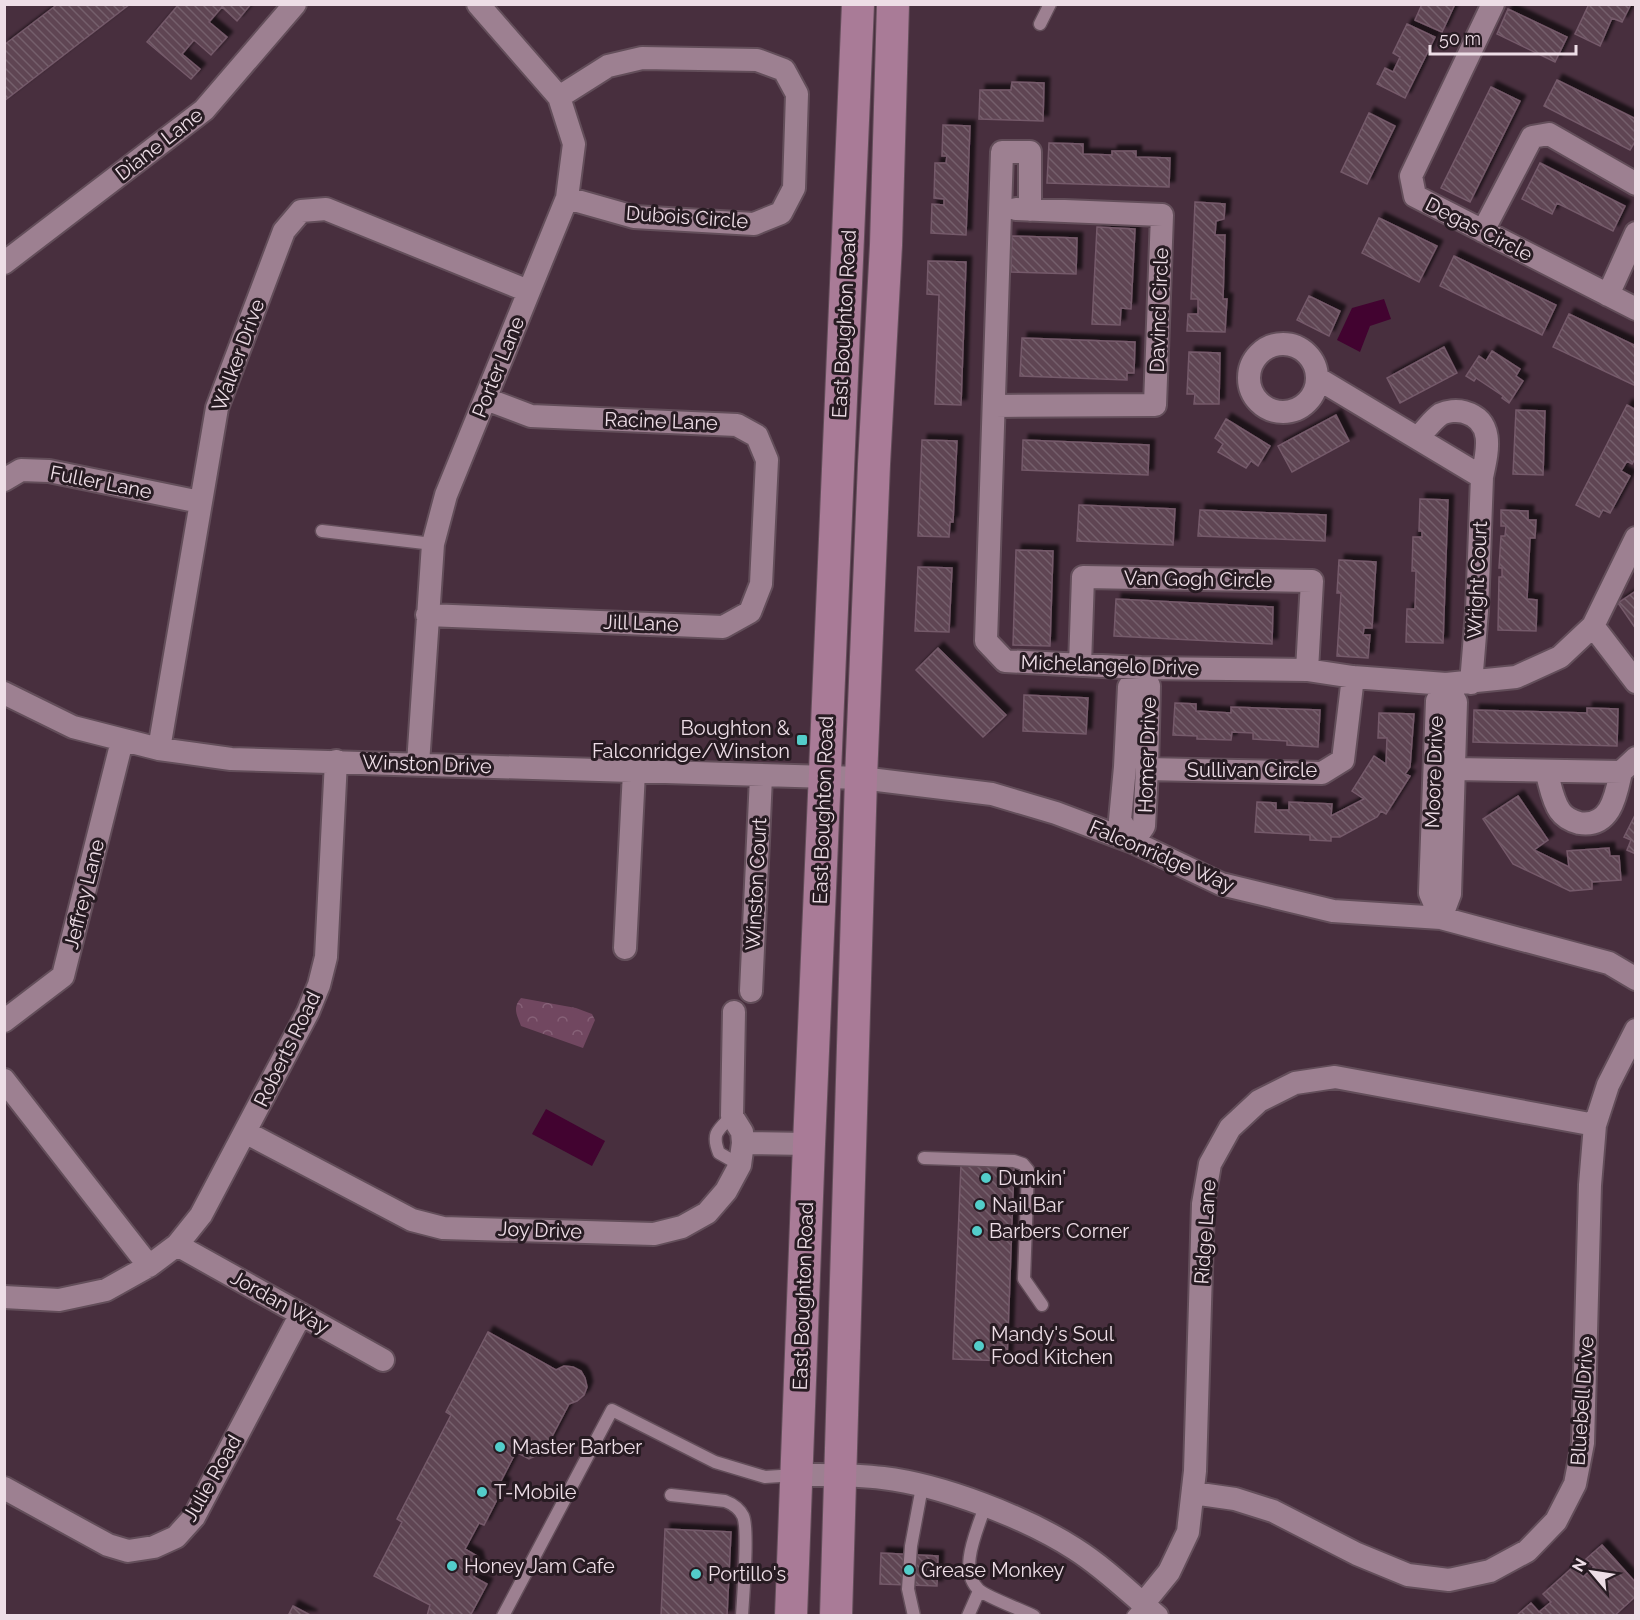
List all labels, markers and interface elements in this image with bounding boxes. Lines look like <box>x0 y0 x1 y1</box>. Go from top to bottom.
scale bar <box>1430 18 1576 56</box>
text: 50 m <box>1439 28 1481 49</box>
street label: Diane Lane <box>111 102 208 185</box>
street label: Degas Circle <box>1421 192 1537 266</box>
street label: Dubois Circle <box>625 201 749 233</box>
street label: East Boughton Road <box>827 229 861 419</box>
street label: Davinci Circle <box>1145 247 1173 373</box>
street label: Walker Drive <box>207 296 269 414</box>
street label: Porter Lane <box>467 313 529 421</box>
street label: Racine Lane <box>604 407 718 435</box>
street label: Fuller Lane <box>48 460 154 504</box>
street label: Wright Court <box>1462 520 1492 640</box>
street label: Van Gogh Circle <box>1124 566 1273 592</box>
street label: Jill Lane <box>603 610 679 636</box>
street label: Michelangelo Drive <box>1020 650 1200 680</box>
street label: Homer Drive <box>1133 696 1161 813</box>
street label: East Boughton Road <box>808 715 838 905</box>
street label: Moore Drive <box>1420 715 1448 829</box>
place label: Boughton & Falconridge/Winston <box>592 716 791 763</box>
marker: Boughton & Falconridge/Winston <box>795 733 809 747</box>
street label: Winston Drive <box>362 750 492 778</box>
street label: Sullivan Circle <box>1187 758 1317 782</box>
street label: Falconridge Way <box>1086 815 1238 897</box>
street label: Winston Court <box>741 817 771 951</box>
street label: Jeffrey Lane <box>59 836 109 951</box>
street label: Roberts Road <box>249 987 325 1111</box>
place label: Dunkin' <box>998 1166 1066 1190</box>
marker: Dunkin' <box>979 1171 993 1185</box>
street label: Ridge Lane <box>1189 1179 1221 1285</box>
place label: Nail Bar <box>992 1193 1064 1217</box>
marker: Nail Bar <box>973 1198 987 1212</box>
street label: East Boughton Road <box>788 1201 818 1391</box>
street label: Joy Drive <box>498 1217 583 1243</box>
place label: Barbers Corner <box>989 1219 1129 1243</box>
marker: Barbers Corner <box>970 1224 984 1238</box>
street label: Jordan Way <box>227 1265 334 1339</box>
place label: Mandy's Soul Food Kitchen <box>991 1322 1115 1369</box>
street label: Bluebell Drive <box>1566 1335 1599 1466</box>
marker: Mandy's Soul Food Kitchen <box>972 1339 986 1353</box>
street label: Julie Road <box>178 1430 246 1526</box>
place label: Master Barber <box>512 1435 642 1459</box>
marker: Master Barber <box>493 1440 507 1454</box>
place label: T-Mobile <box>494 1480 577 1504</box>
marker: T-Mobile <box>475 1485 489 1499</box>
north arrow <box>1562 1542 1622 1602</box>
place label: Honey Jam Cafe <box>464 1554 615 1578</box>
text: N <box>1568 1555 1591 1575</box>
place label: Grease Monkey <box>921 1558 1065 1582</box>
marker: Honey Jam Cafe <box>445 1559 459 1573</box>
place label: Portillo's <box>708 1562 786 1586</box>
marker: Grease Monkey <box>902 1563 916 1577</box>
marker: Portillo's <box>689 1567 703 1581</box>

